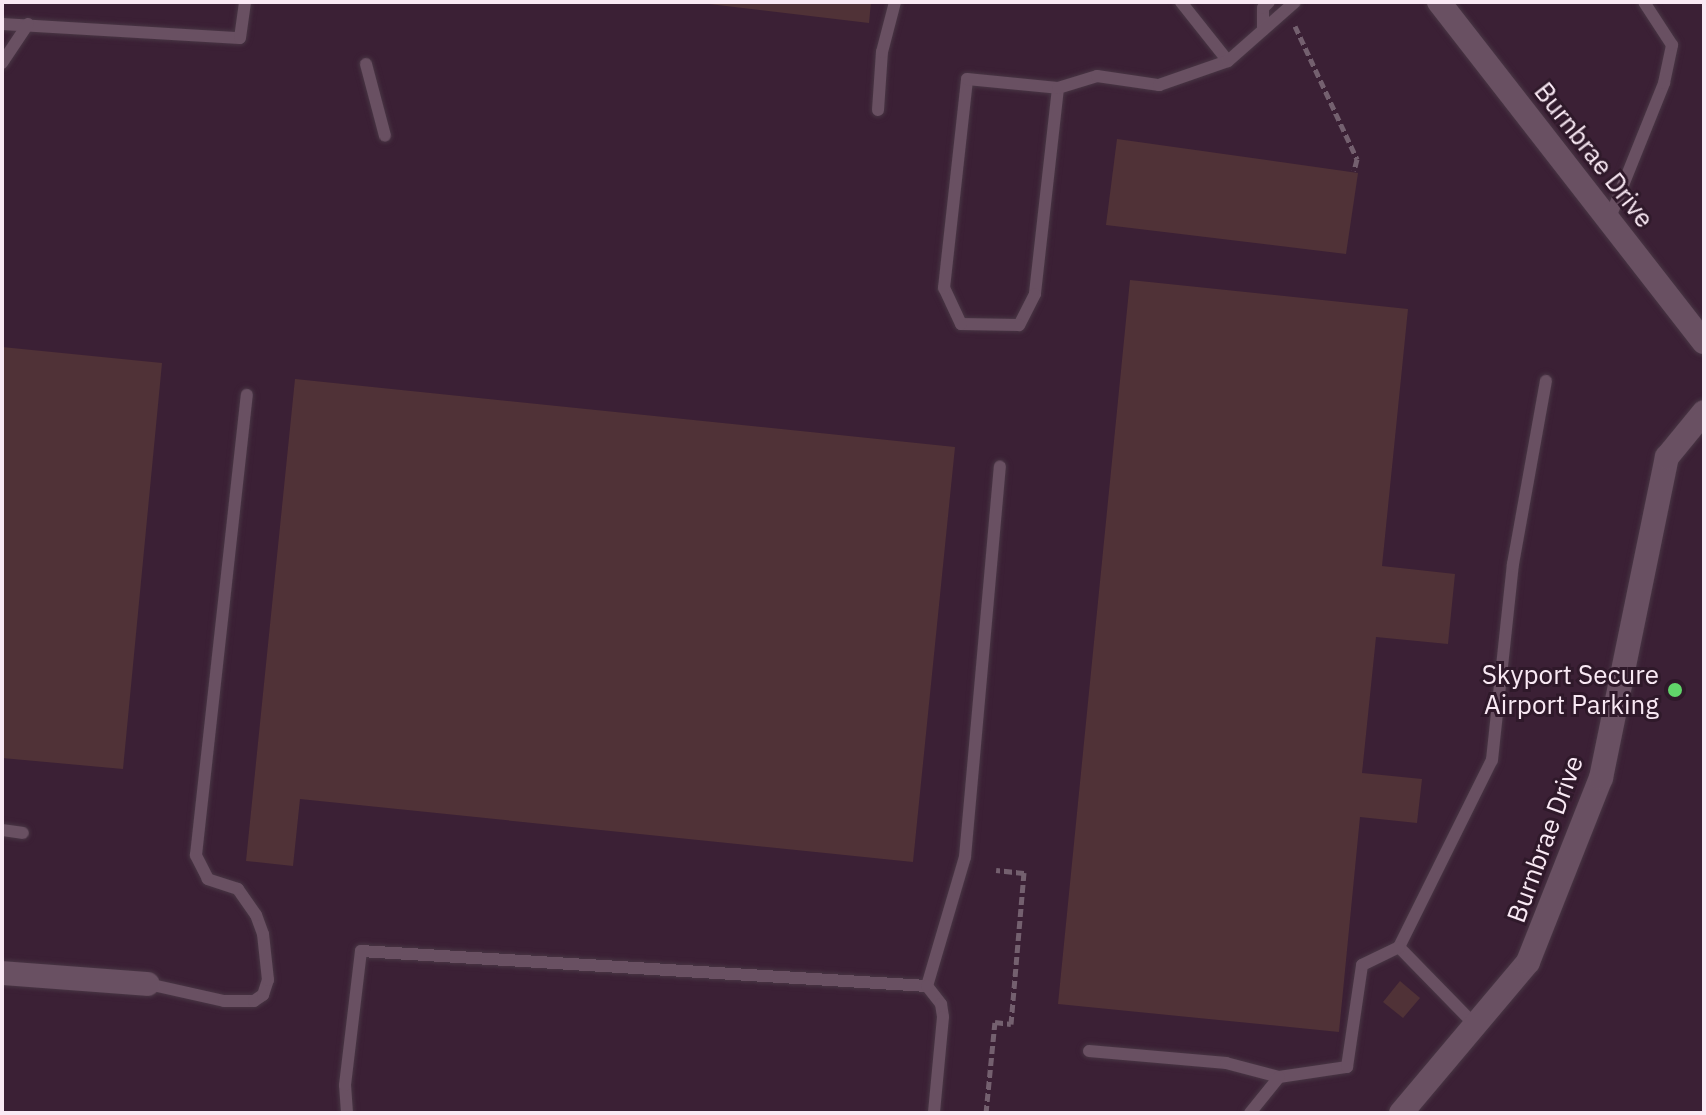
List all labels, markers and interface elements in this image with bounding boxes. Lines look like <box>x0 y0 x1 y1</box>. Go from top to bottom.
street label: Burnbrae Drive <box>1528 76 1660 234</box>
place label: Skyport Secure Airport Parking <box>1482 659 1659 720</box>
marker: Skyport Secure Airport Parking <box>1666 681 1684 699</box>
street label: Burnbrae Drive <box>1500 751 1590 927</box>

